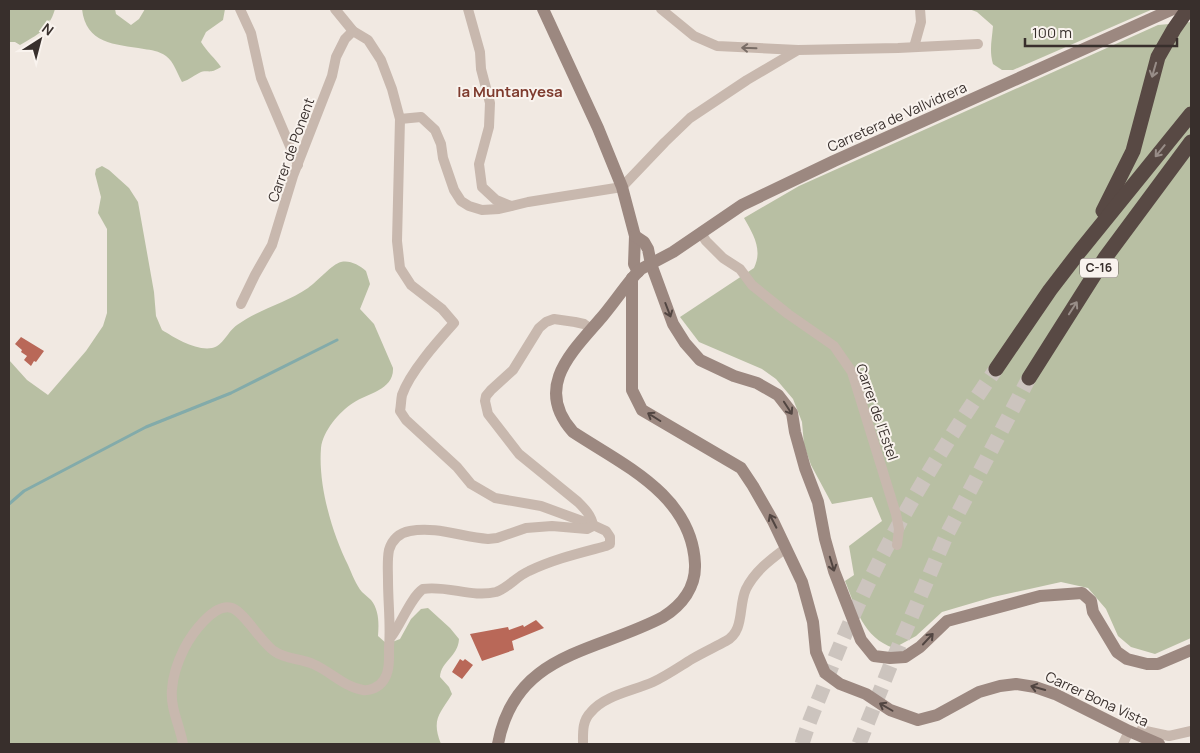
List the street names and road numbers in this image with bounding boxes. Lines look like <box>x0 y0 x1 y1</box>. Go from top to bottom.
street label: Carretera de Vallvidrera <box>824 77 969 156</box>
street label: Carrer de Ponent <box>263 95 318 205</box>
road number: C-16 <box>1080 258 1118 278</box>
street label: Carrer de l'Estel <box>852 361 903 463</box>
street label: Carrer Bona Vista <box>1043 666 1152 731</box>

